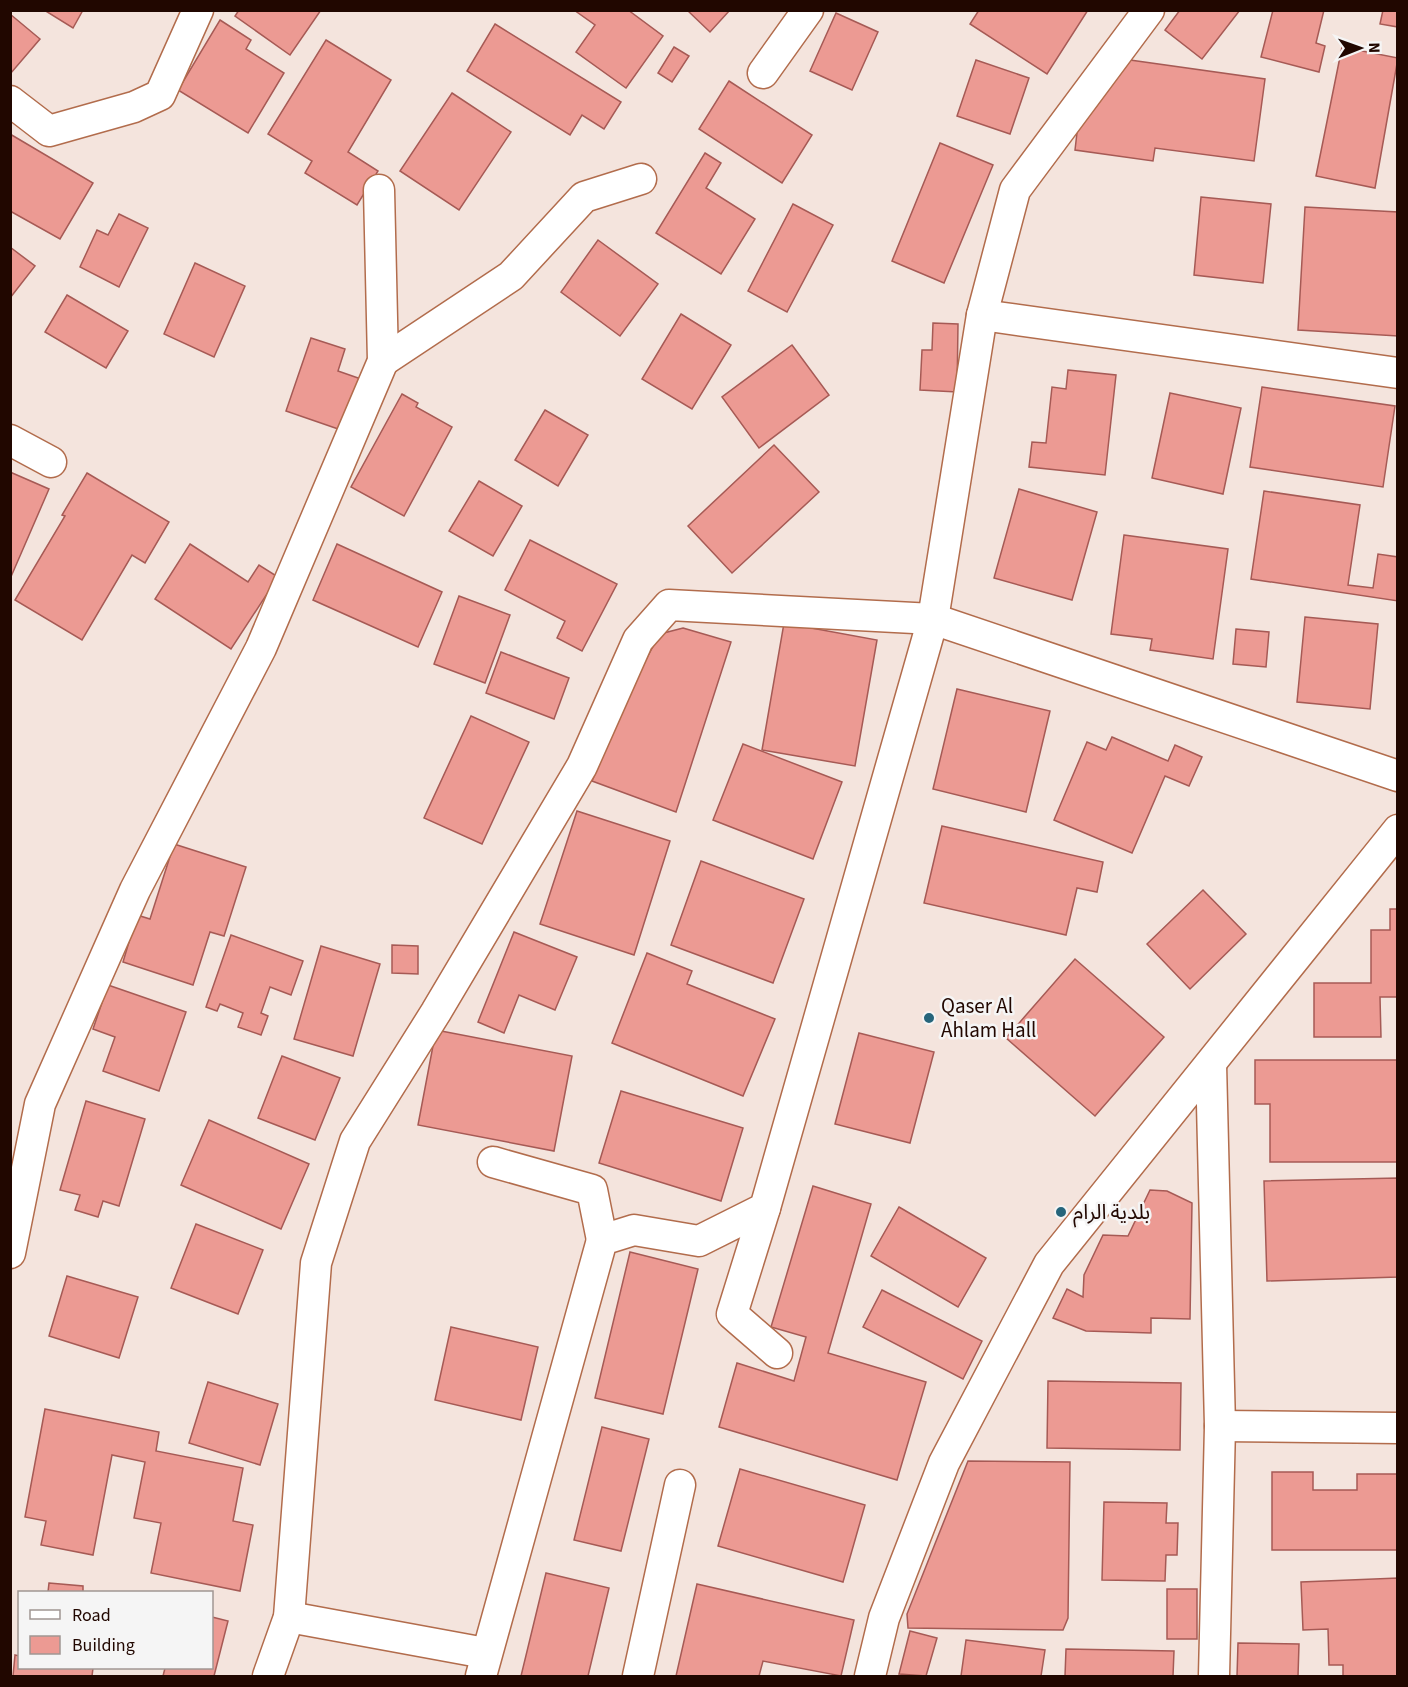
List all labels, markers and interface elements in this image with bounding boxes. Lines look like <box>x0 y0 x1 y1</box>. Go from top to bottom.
north arrow <box>1330 18 1390 78</box>
text: N <box>1363 42 1385 53</box>
place label: Qaser Al Ahlam Hall <box>941 991 1036 1045</box>
marker: Qaser Al Ahlam Hall <box>922 1011 936 1025</box>
place label: بلدية الرام <box>1073 1197 1150 1228</box>
marker: بلدية الرام <box>1054 1205 1068 1219</box>
legend <box>18 1591 213 1669</box>
text: Road <box>72 1603 111 1628</box>
text: Building <box>72 1633 135 1658</box>

